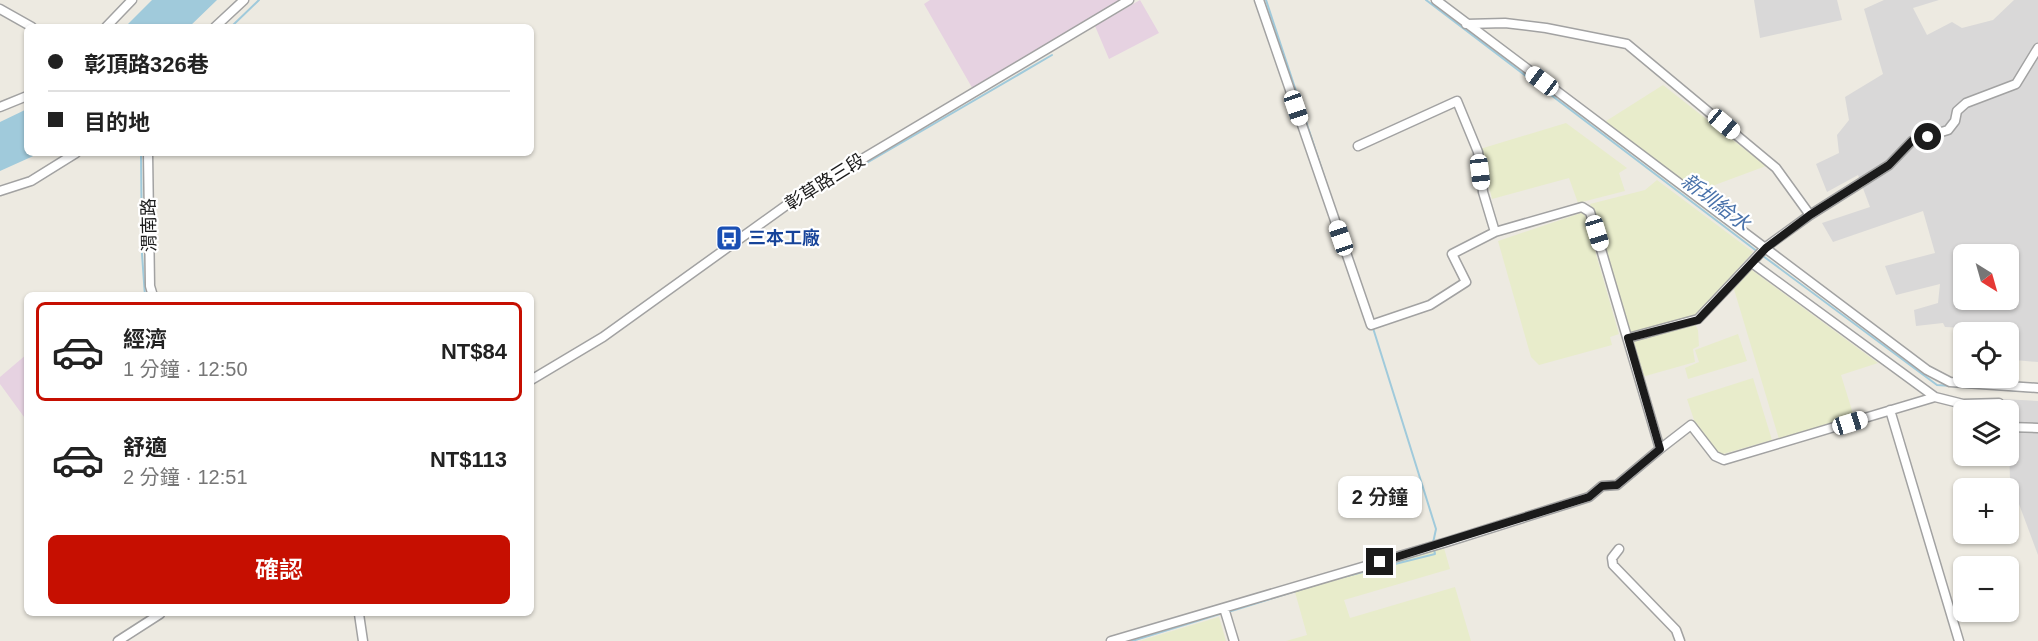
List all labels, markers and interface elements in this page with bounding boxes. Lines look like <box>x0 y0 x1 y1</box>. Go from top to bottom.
text: 彰頂路326巷 <box>84 52 209 77</box>
car <box>1522 63 1562 99</box>
car <box>1282 88 1310 128</box>
car <box>1704 106 1744 142</box>
text: 目的地 <box>84 110 150 135</box>
route start <box>1914 123 1941 150</box>
street label: 彰草路三段 <box>782 150 868 214</box>
car <box>1469 153 1491 191</box>
water label: 新圳給水 <box>1677 169 1755 235</box>
street label: 渭南路 <box>139 198 159 252</box>
car <box>1583 213 1611 253</box>
car <box>1327 218 1355 258</box>
bus stop icon: 三本工廠 <box>714 223 744 253</box>
place label: 三本工廠 <box>748 228 820 248</box>
north arrow <box>1953 244 2019 310</box>
map controls <box>1953 244 2019 622</box>
button: locate <box>1953 322 2019 388</box>
icon: car <box>51 325 105 379</box>
text: 經濟 <box>123 327 167 352</box>
text: NT$84 <box>441 339 507 364</box>
text: 1 分鐘 · 12:50 <box>123 358 248 380</box>
button: layers <box>1953 400 2019 466</box>
car <box>1830 409 1870 437</box>
icon: car <box>51 433 105 487</box>
text: 舒適 <box>123 435 167 460</box>
text: NT$113 <box>430 447 507 472</box>
text: 2 分鐘 · 12:51 <box>123 466 248 488</box>
callout: 2 分鐘 <box>1338 475 1422 517</box>
button: + <box>1953 478 2019 544</box>
text: 2 分鐘 <box>1352 486 1408 508</box>
button: 確認 <box>48 535 510 604</box>
route end <box>1366 548 1393 575</box>
button: − <box>1953 556 2019 622</box>

